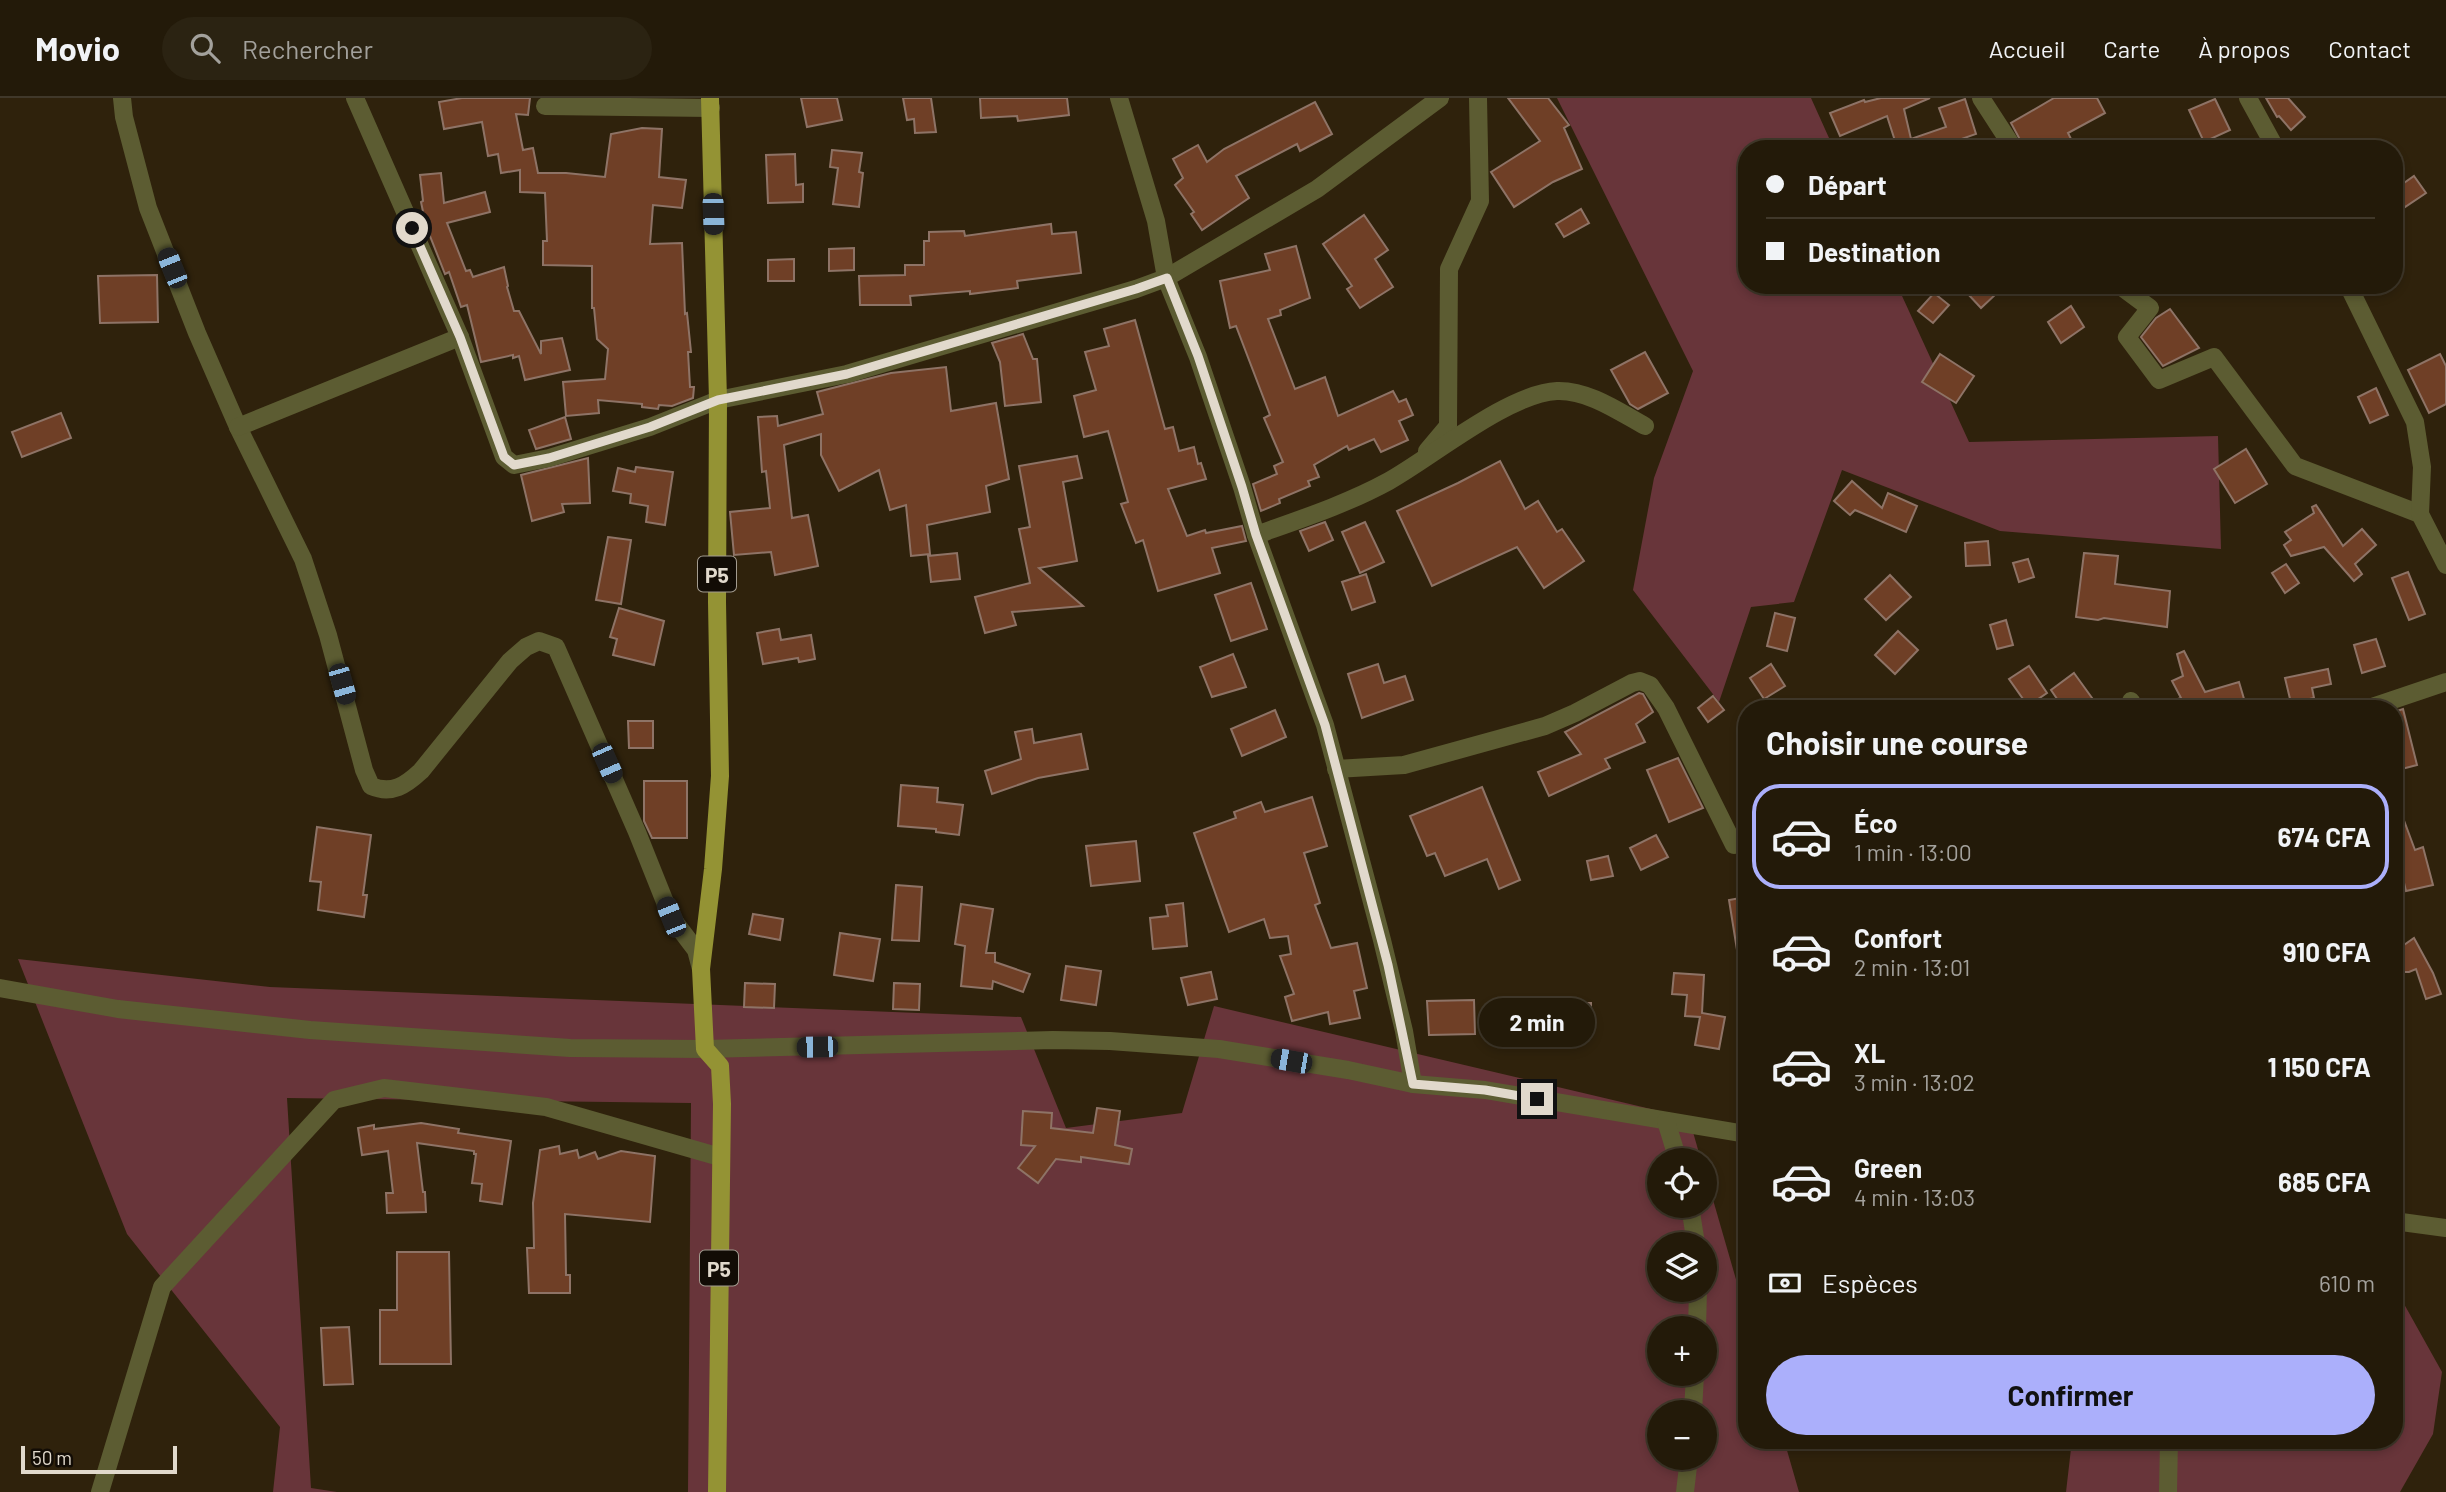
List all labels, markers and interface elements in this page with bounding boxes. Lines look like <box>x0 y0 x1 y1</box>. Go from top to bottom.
search box <box>162 17 652 80</box>
text: Movio <box>35 28 120 68</box>
icon: search <box>186 29 224 67</box>
text: Rechercher <box>242 33 373 64</box>
text: Accueil <box>1989 34 2065 63</box>
text: Carte <box>2103 34 2160 63</box>
text: À propos <box>2198 34 2290 63</box>
text: Contact <box>2328 34 2411 63</box>
text: Départ <box>1808 169 1887 200</box>
car <box>702 193 725 235</box>
route start <box>396 212 428 244</box>
text: Destination <box>1808 236 1941 267</box>
car <box>155 245 190 291</box>
road number: P5 <box>698 556 736 592</box>
car <box>327 661 358 707</box>
text: Choisir une course <box>1766 723 2028 761</box>
car <box>589 740 626 786</box>
icon: car <box>1770 805 1833 868</box>
text: Éco <box>1854 807 1897 838</box>
text: 674 CFA <box>2277 821 2371 852</box>
text: 1 min · 13:00 <box>1854 838 1972 866</box>
car <box>654 894 689 940</box>
icon: car <box>1770 920 1833 983</box>
text: Confort <box>1854 922 1942 953</box>
text: 910 CFA <box>2283 936 2371 967</box>
text: 2 min · 13:01 <box>1854 953 1970 981</box>
callout: 2 min <box>1479 998 1595 1046</box>
text: 2 min <box>1509 1008 1565 1036</box>
icon: car <box>1770 1035 1833 1098</box>
car <box>796 1036 839 1058</box>
text: XL <box>1854 1037 1885 1068</box>
car <box>1269 1047 1314 1075</box>
text: 1 150 CFA <box>2268 1051 2371 1082</box>
text: 3 min · 13:02 <box>1854 1068 1975 1096</box>
route end <box>1521 1083 1553 1115</box>
map controls <box>1647 1148 1717 1470</box>
button: locate <box>1647 1148 1717 1218</box>
icon: car <box>1770 1150 1833 1213</box>
text: Green <box>1854 1152 1922 1183</box>
text: 685 CFA <box>2278 1166 2371 1197</box>
text: 4 min · 13:03 <box>1854 1183 1975 1211</box>
button: layers <box>1647 1232 1717 1302</box>
road number: P5 <box>700 1250 738 1286</box>
icon: cash <box>1766 1264 1804 1302</box>
text: Espèces <box>1822 1267 1918 1298</box>
text: 610 m <box>2319 1269 2375 1297</box>
button: + <box>1647 1316 1717 1386</box>
button: Confirmer <box>1766 1355 2375 1435</box>
button: − <box>1647 1400 1717 1470</box>
scale bar <box>21 1443 177 1475</box>
text: 50 m <box>32 1446 72 1469</box>

